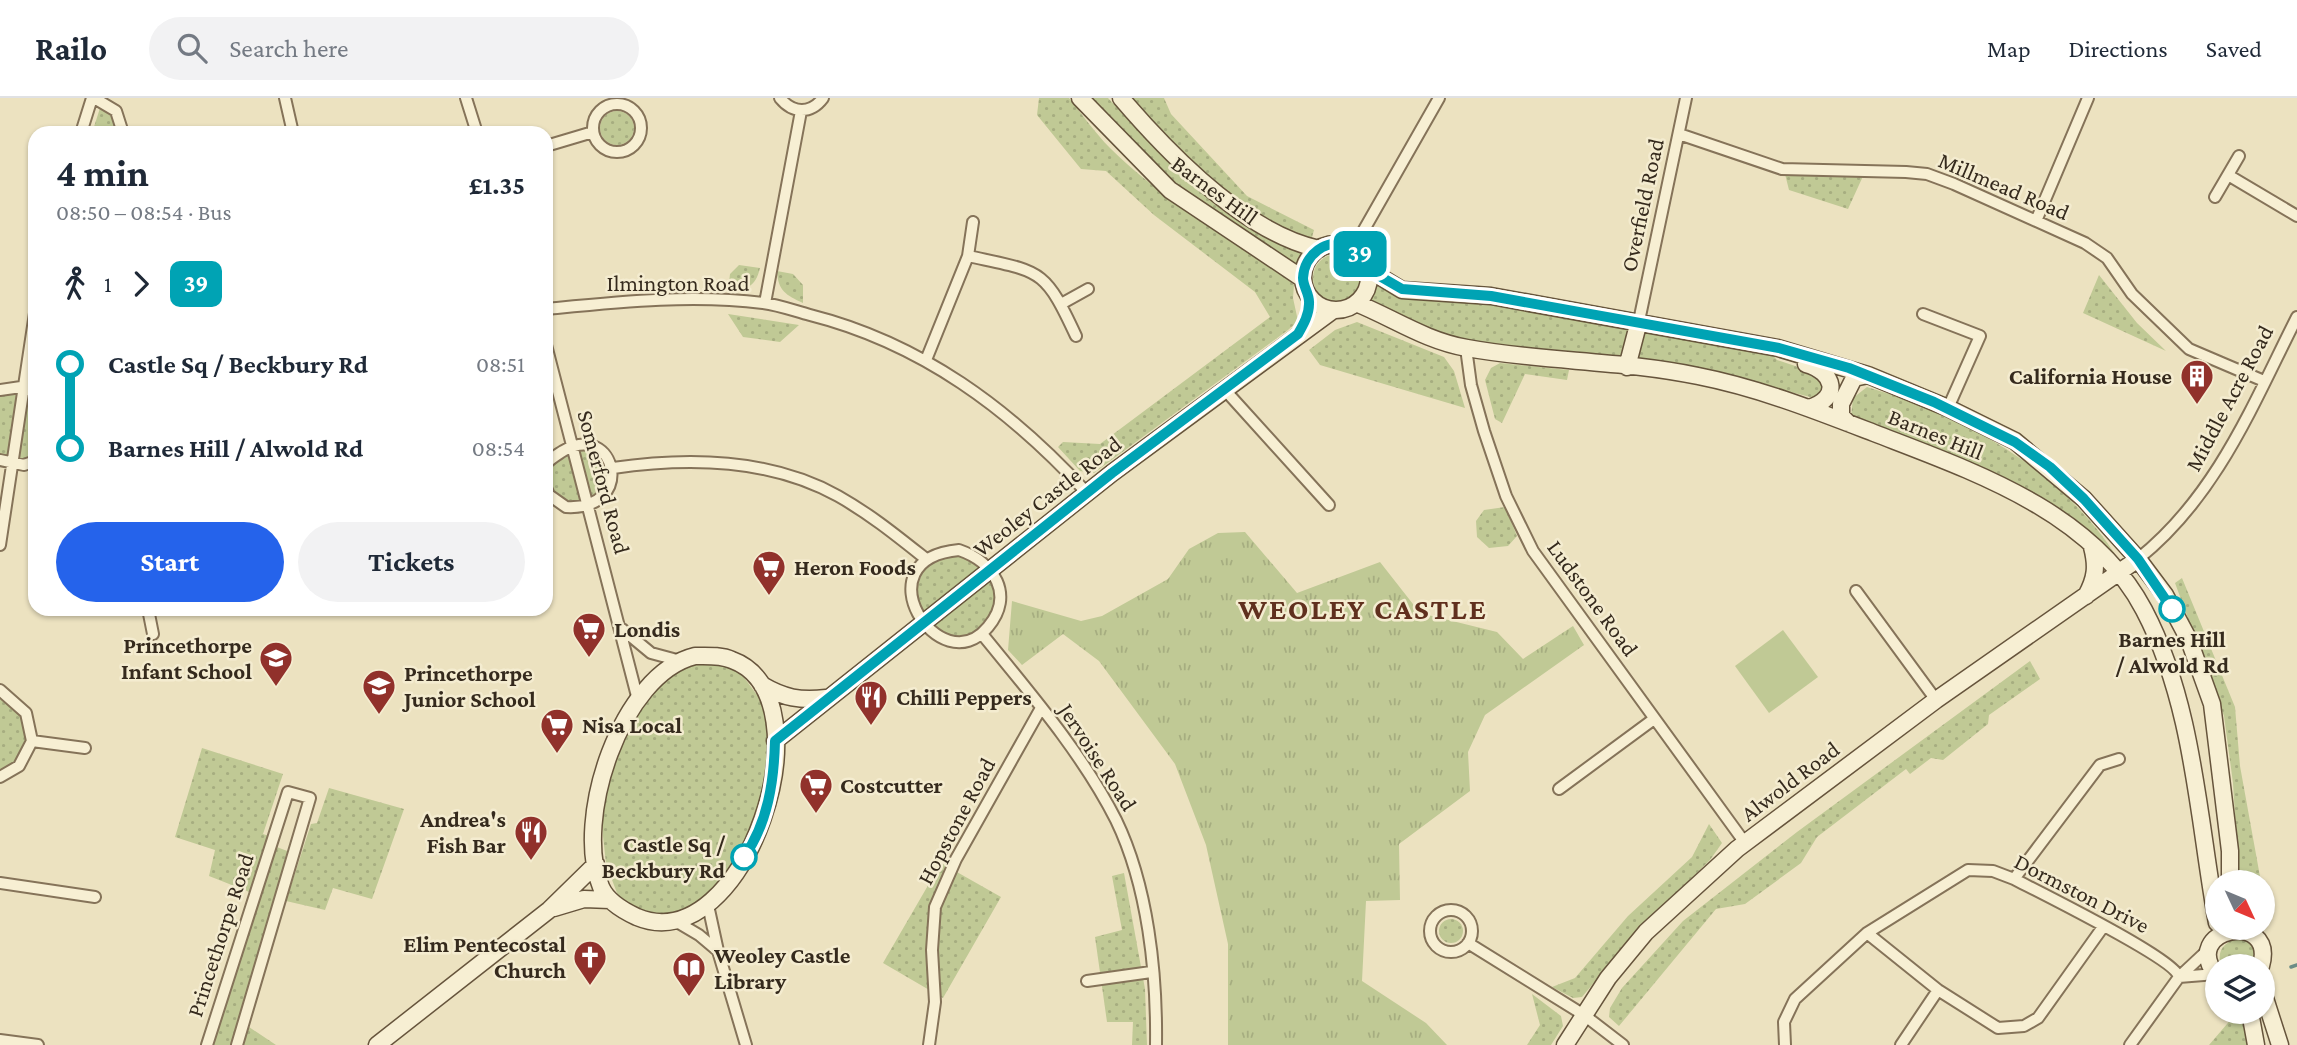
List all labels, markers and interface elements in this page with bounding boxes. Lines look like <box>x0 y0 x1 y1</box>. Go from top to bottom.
search box <box>149 17 639 80</box>
icon: search <box>173 29 211 67</box>
text: Railo <box>35 30 107 67</box>
text: Search here <box>229 34 348 63</box>
text: Map <box>1987 35 2031 62</box>
text: Directions <box>2069 35 2168 62</box>
text: Saved <box>2206 35 2262 62</box>
street label: Overfield Road <box>1615 136 1669 274</box>
street label: Millmead Road <box>1935 147 2073 225</box>
street label: Barnes Hill <box>1167 150 1263 230</box>
text: 4 min <box>56 152 149 194</box>
text: £1.35 <box>469 171 525 200</box>
text: 08:50 – 08:54 · Bus <box>56 199 232 225</box>
line badge: 39 <box>1328 231 1392 277</box>
text: 39 <box>1348 240 1372 267</box>
icon: walk <box>56 265 94 303</box>
icon: forward <box>122 265 160 303</box>
text: 39 <box>184 270 208 297</box>
street label: Ilmington Road <box>606 270 750 296</box>
text: 1 <box>104 271 112 297</box>
street label: Middle Acre Road <box>2180 321 2278 475</box>
text: Castle Sq / Beckbury Rd <box>108 350 368 379</box>
text: 08:51 <box>476 351 525 377</box>
building icon: California House <box>2178 357 2216 406</box>
place label: California House <box>2009 363 2172 389</box>
street label: Barnes Hill <box>1885 403 1987 465</box>
street label: Somerford Road <box>572 407 636 557</box>
street label: Weoley Castle Road <box>968 430 1126 562</box>
text: Barnes Hill / Alwold Rd <box>108 434 363 463</box>
text: 08:54 <box>472 435 525 461</box>
button: Start <box>56 522 284 602</box>
button: Tickets <box>298 522 525 602</box>
street label: Ludstone Road <box>1542 535 1644 661</box>
supermarket icon: Heron Foods <box>750 548 788 597</box>
place label: Heron Foods <box>794 554 916 580</box>
district label: WEOLEY CASTLE <box>1237 592 1488 625</box>
marker: Barnes Hill / Alwold Rd <box>2159 596 2185 622</box>
supermarket icon: Londis <box>570 610 608 659</box>
place label: Londis <box>614 616 680 642</box>
place label: Barnes Hill / Alwold Rd <box>2115 626 2229 678</box>
place label: Princethorpe Infant School <box>121 632 252 684</box>
school or university icon: Princethorpe Infant School <box>257 639 295 688</box>
place label: Princethorpe Junior School <box>402 660 536 712</box>
school or university icon: Princethorpe Junior School <box>360 667 398 716</box>
restaurant icon: Chilli Peppers <box>852 678 890 727</box>
place label: Chilli Peppers <box>896 684 1032 710</box>
street label: Jervoise Road <box>1052 697 1142 816</box>
supermarket icon: Nisa Local <box>538 706 576 755</box>
place label: Nisa Local <box>582 712 682 738</box>
street label: Alwold Road <box>1736 736 1844 826</box>
street label: Hopstone Road <box>912 753 1000 889</box>
supermarket icon: Costcutter <box>797 766 835 815</box>
place label: Costcutter <box>840 772 943 798</box>
place label: Andrea's Fish Bar <box>419 806 506 858</box>
restaurant icon: Andrea's Fish Bar <box>512 813 550 862</box>
place label: Castle Sq / Beckbury Rd <box>602 831 726 883</box>
marker: Castle Sq / Beckbury Rd <box>731 844 757 870</box>
street label: Dormston Drive <box>2010 848 2154 938</box>
street label: Princethorpe Road <box>181 850 259 1020</box>
north arrow <box>2205 870 2275 940</box>
map controls <box>2205 870 2275 1024</box>
place label: Elim Pentecostal Church <box>403 931 566 983</box>
church icon: Elim Pentecostal Church <box>571 938 609 987</box>
place label: Weoley Castle Library <box>713 942 851 994</box>
library icon: Weoley Castle Library <box>670 949 708 998</box>
button: layers <box>2205 954 2275 1024</box>

